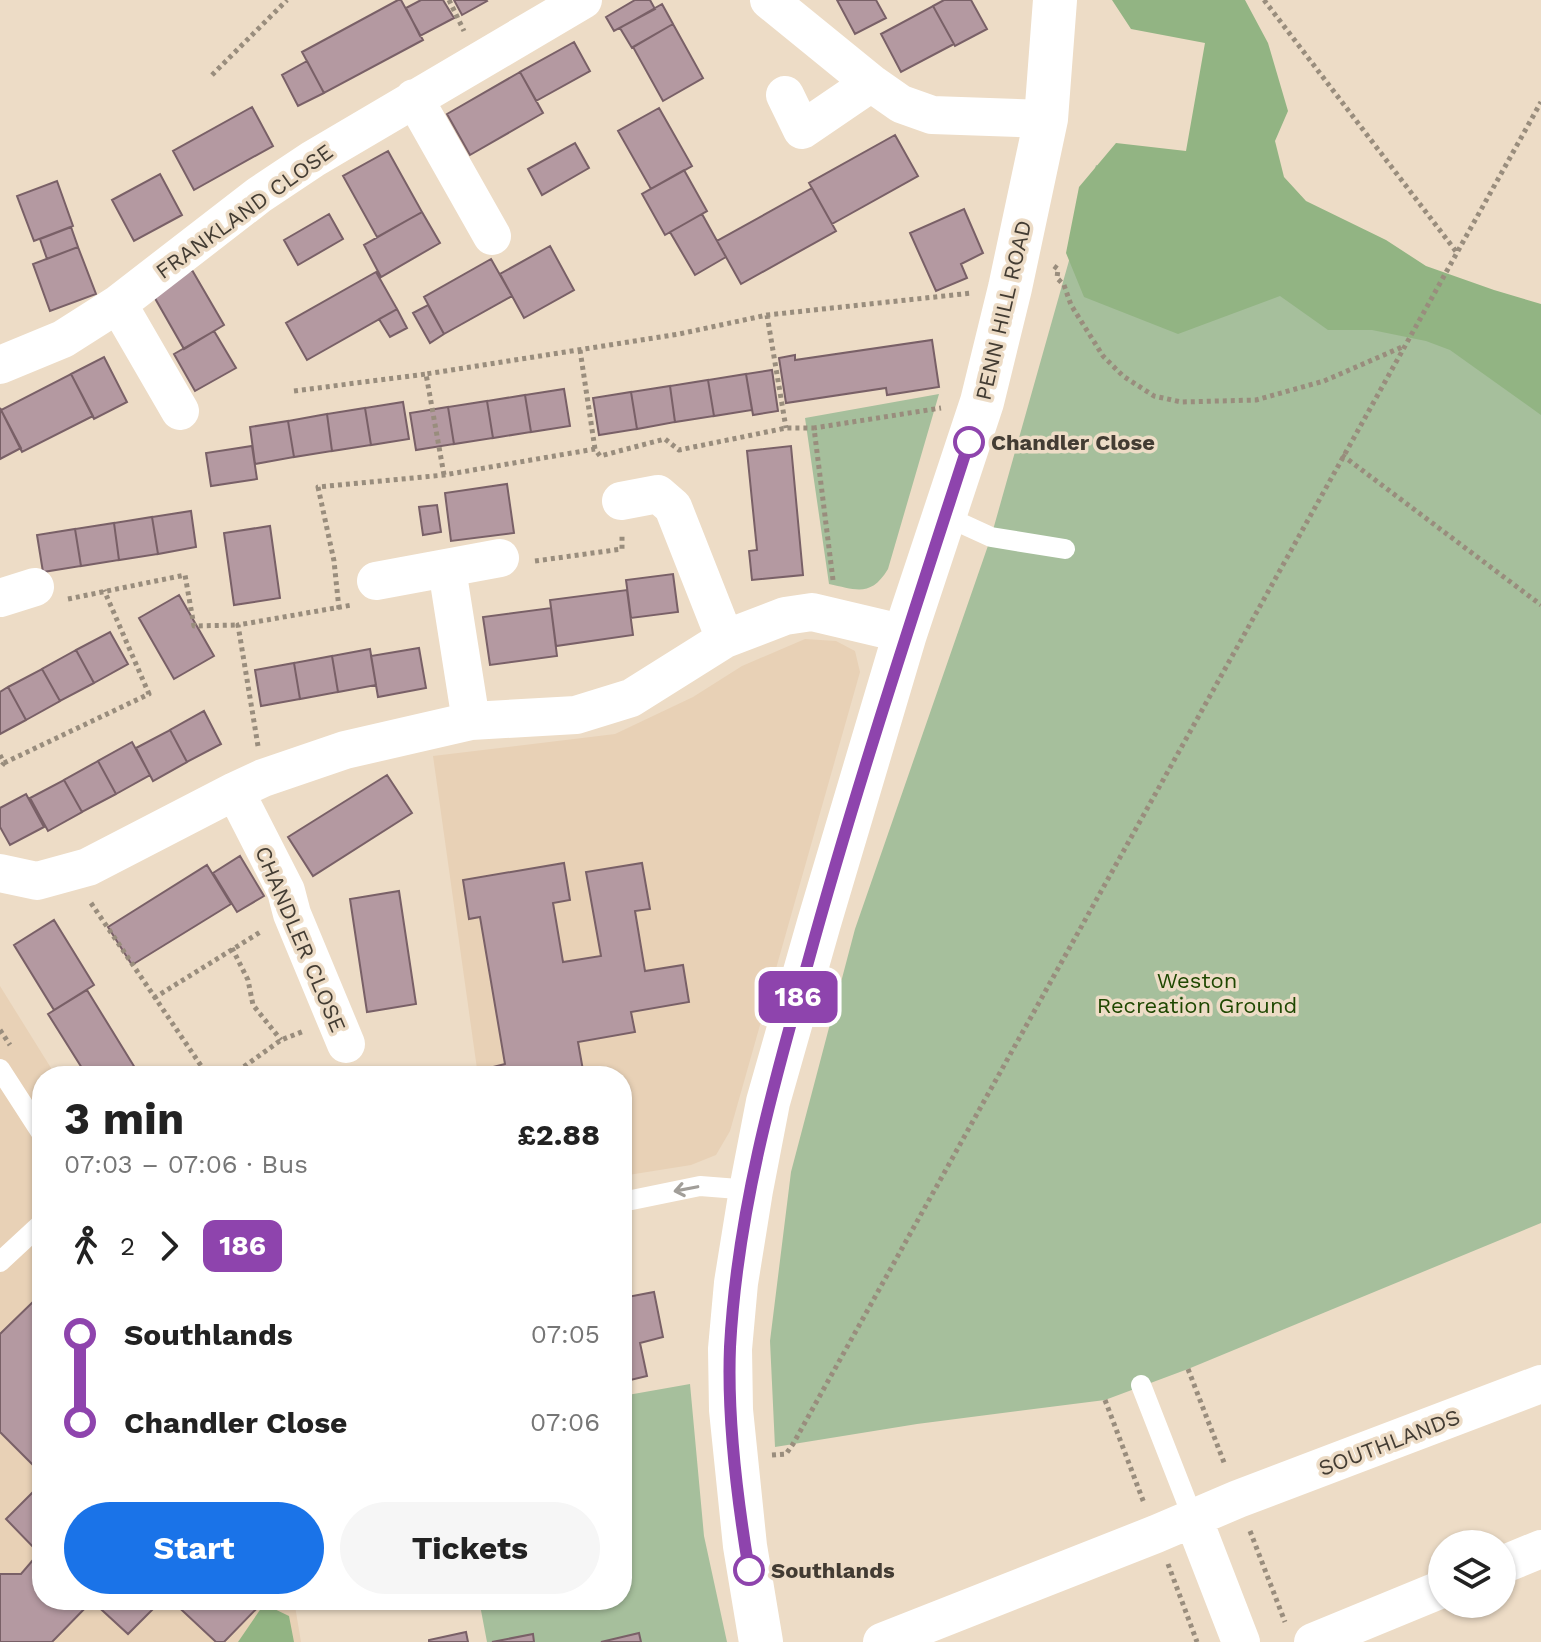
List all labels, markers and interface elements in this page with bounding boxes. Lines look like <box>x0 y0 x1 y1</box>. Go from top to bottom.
street label: FRANKLAND CLOSE <box>151 139 338 284</box>
street label: PENN HILL ROAD <box>971 218 1036 403</box>
marker: Chandler Close <box>954 427 984 457</box>
place label: Chandler Close <box>991 430 1155 455</box>
street label: CHANDLER CLOSE <box>250 843 351 1036</box>
park label: Weston Recreation Ground <box>1097 968 1297 1018</box>
line badge: 186 <box>752 971 844 1023</box>
text: 186 <box>775 980 821 1013</box>
text: 3 min <box>64 1093 184 1145</box>
text: £2.88 <box>517 1117 600 1152</box>
text: 07:03 – 07:06 · Bus <box>64 1149 308 1179</box>
one-way arrow <box>674 1183 699 1198</box>
icon: walk <box>64 1224 108 1268</box>
icon: forward <box>147 1224 191 1268</box>
text: 186 <box>219 1229 266 1262</box>
text: 2 <box>120 1231 135 1261</box>
text: Southlands <box>124 1317 293 1352</box>
text: 07:05 <box>531 1319 600 1349</box>
street label: SOUTHLANDS <box>1315 1404 1463 1481</box>
text: Chandler Close <box>124 1405 348 1440</box>
text: 07:06 <box>530 1407 600 1437</box>
button: Start <box>64 1502 324 1594</box>
button: Tickets <box>340 1502 600 1594</box>
map controls <box>1428 1530 1516 1618</box>
button: layers <box>1428 1530 1516 1618</box>
marker: Southlands <box>734 1555 764 1585</box>
place label: Southlands <box>771 1558 895 1583</box>

